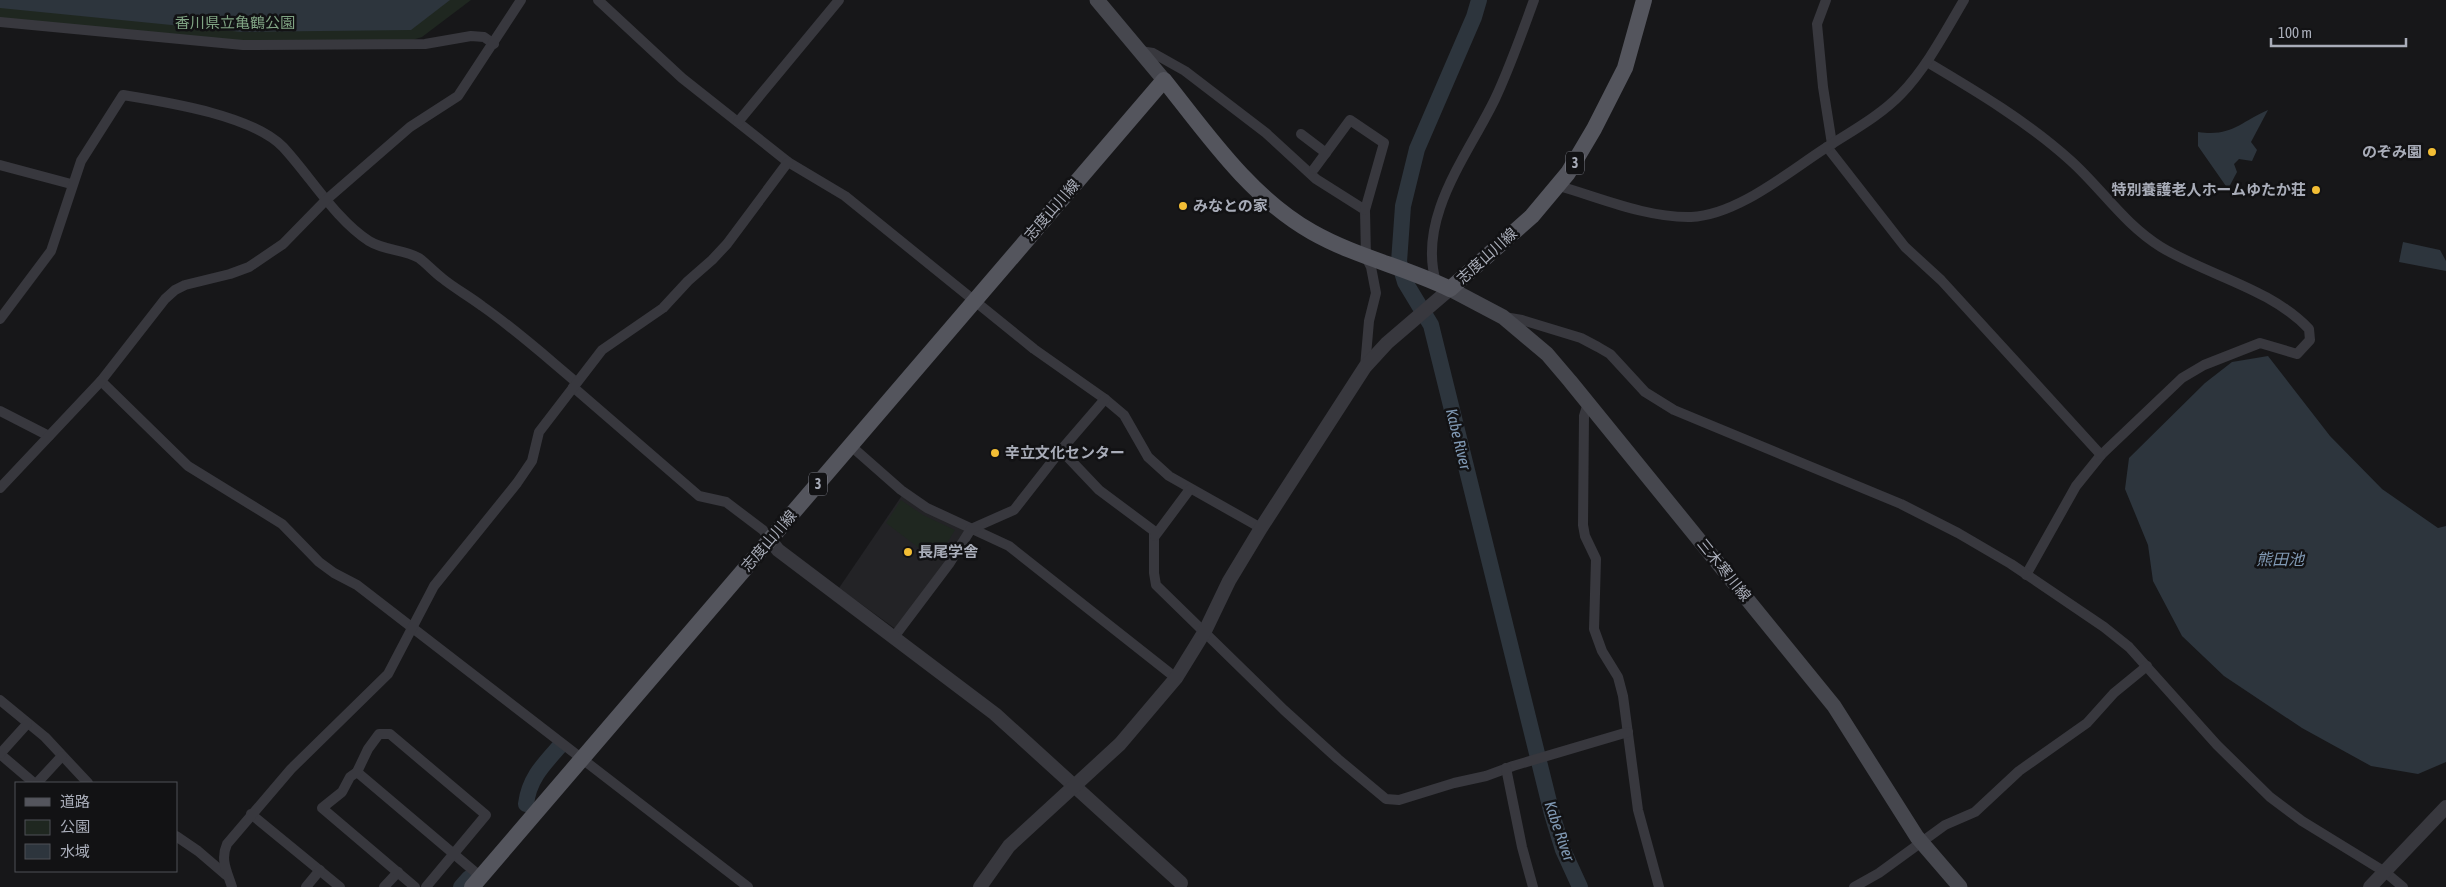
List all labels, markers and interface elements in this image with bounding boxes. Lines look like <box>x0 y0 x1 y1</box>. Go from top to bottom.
park label: 香川県立亀鶴公園 <box>175 14 295 31</box>
scale bar <box>2271 15 2406 47</box>
text: 100 m <box>2278 24 2312 41</box>
place label: のぞみ園 <box>2362 143 2422 160</box>
marker: のぞみ園 <box>2426 146 2438 158</box>
road number: 3 <box>1566 152 1584 174</box>
street label: 志度山川線 <box>1021 176 1083 244</box>
place label: 特別養護老人ホームゆたか荘 <box>2111 181 2306 198</box>
marker: 特別養護老人ホームゆたか荘 <box>2310 184 2322 196</box>
place label: みなとの家 <box>1193 197 1268 214</box>
marker: みなとの家 <box>1177 200 1189 212</box>
street label: 志度山川線 <box>1453 224 1520 287</box>
water label: Kabe River <box>1443 407 1476 473</box>
place label: 辛立文化センター <box>1005 444 1125 461</box>
marker: 辛立文化センター <box>989 447 1001 459</box>
road number: 3 <box>809 472 827 496</box>
street label: 志度山川線 <box>738 507 800 575</box>
street label: 三木寒川線 <box>1694 535 1755 604</box>
place label: 長尾学舎 <box>918 543 979 560</box>
marker: 長尾学舎 <box>902 546 914 558</box>
water label: 熊田池 <box>2256 550 2306 568</box>
legend <box>15 782 178 872</box>
text: 道路 <box>60 793 90 810</box>
water label: Kabe River <box>1541 799 1579 864</box>
text: 公園 <box>60 818 90 835</box>
text: 水域 <box>60 843 90 860</box>

